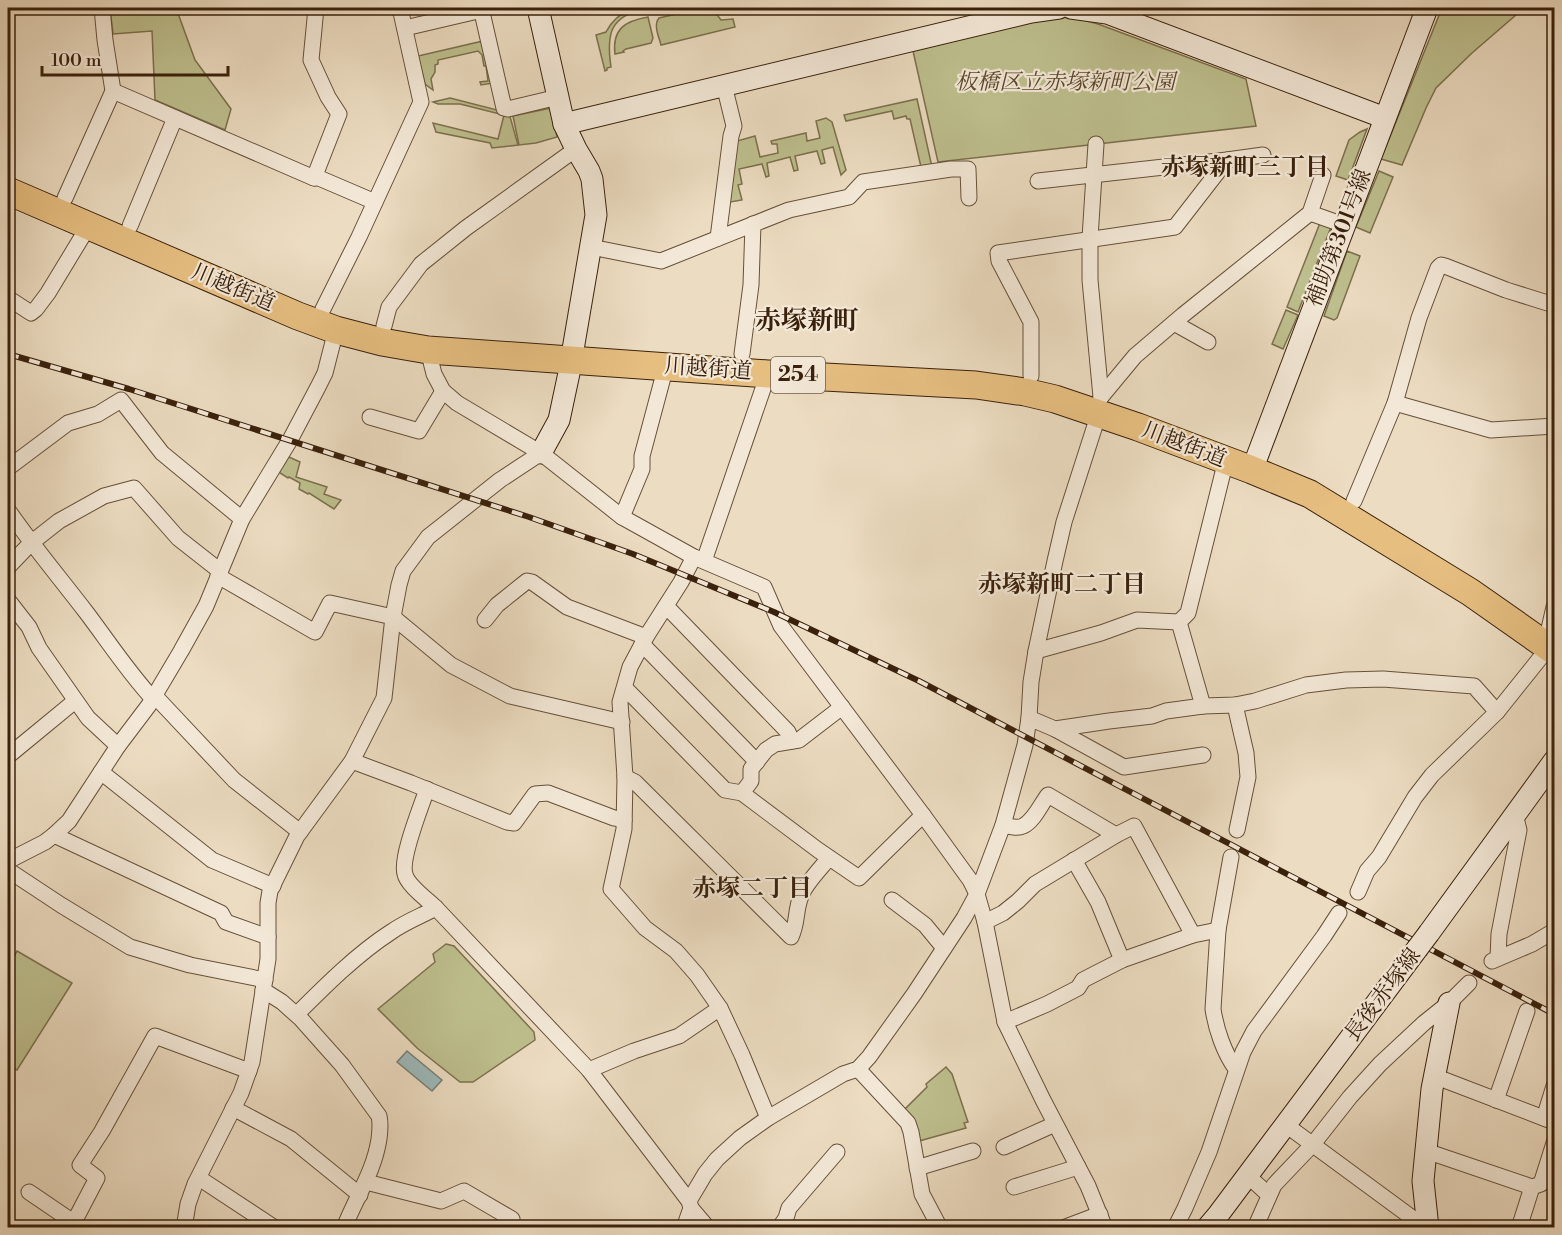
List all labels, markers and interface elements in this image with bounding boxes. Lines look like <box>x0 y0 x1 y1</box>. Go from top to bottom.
scale bar <box>42 39 228 77</box>
text: 100 m <box>51 49 102 72</box>
park label: 板橋区立赤塚新町公園 <box>955 69 1178 96</box>
district label: 赤塚新町三丁目 <box>1161 153 1329 183</box>
street label: 補助第301号線 <box>1300 165 1378 311</box>
street label: 川越街道 <box>187 258 279 318</box>
district label: 赤塚新町 <box>755 305 859 337</box>
street label: 川越街道 <box>663 352 753 386</box>
road number: 254 <box>771 357 825 393</box>
street label: 川越街道 <box>1138 417 1230 473</box>
district label: 赤塚新町二丁目 <box>978 570 1146 600</box>
district label: 赤塚二丁目 <box>692 874 812 904</box>
street label: 長後赤塚線 <box>1339 943 1427 1047</box>

